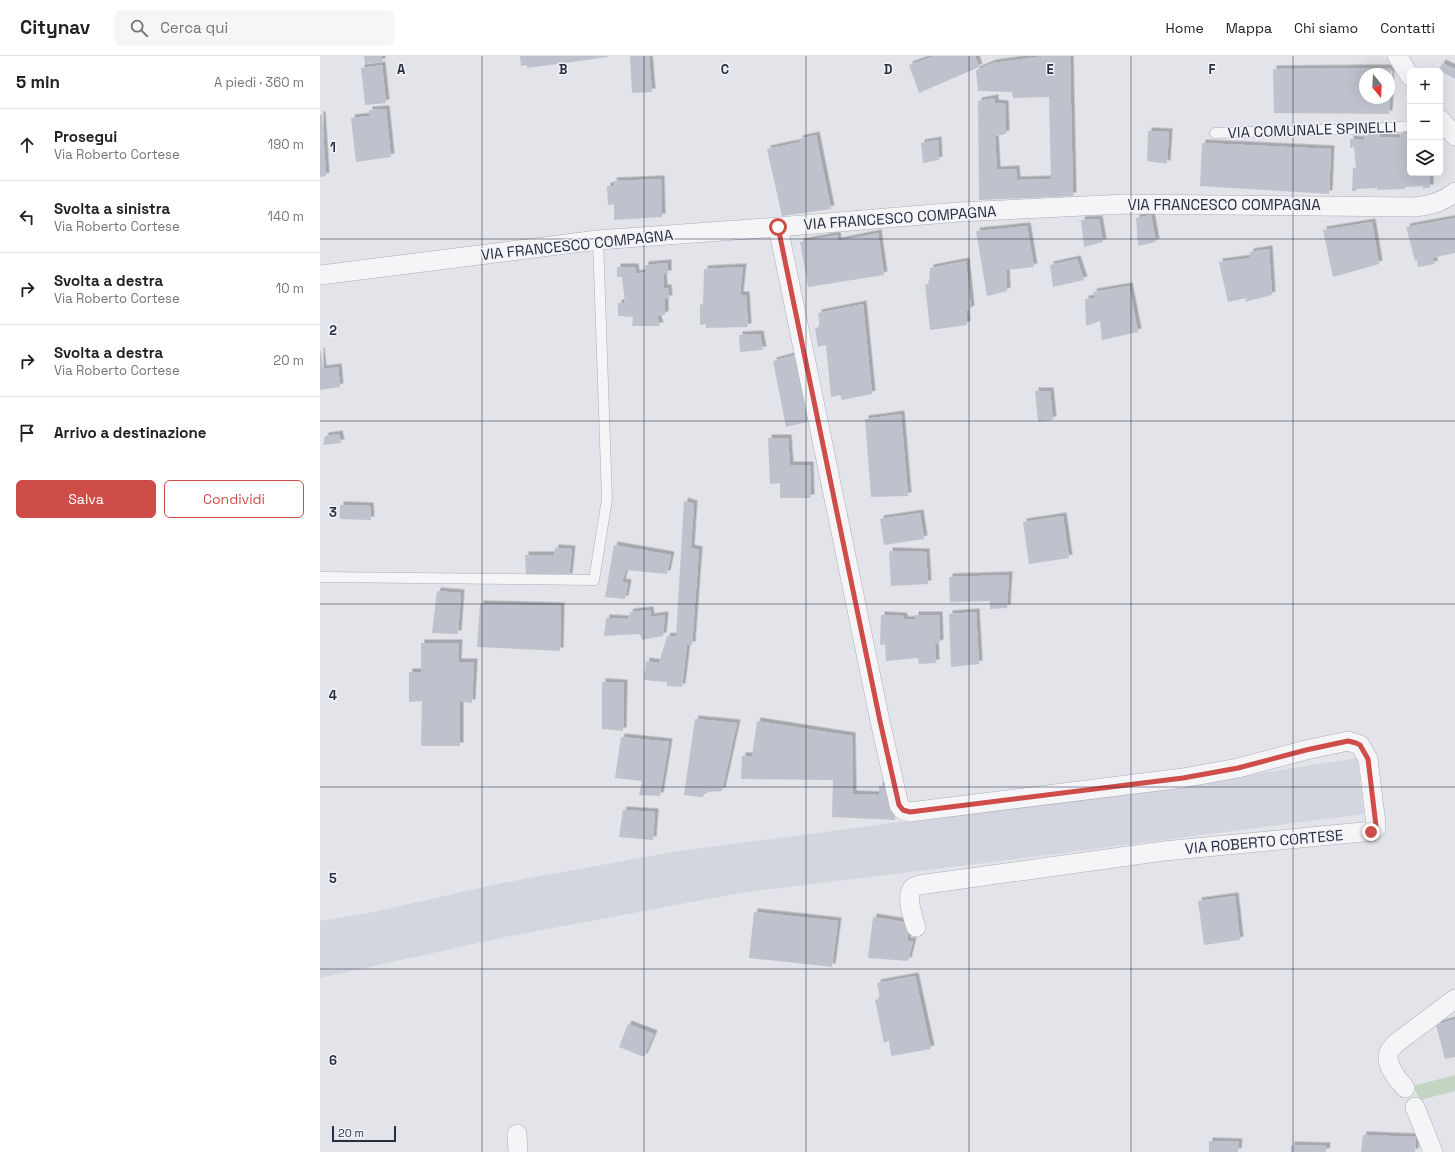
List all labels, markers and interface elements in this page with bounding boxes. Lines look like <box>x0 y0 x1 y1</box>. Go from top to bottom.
search box <box>114 10 394 46</box>
text: Citynav <box>20 15 90 40</box>
icon: search <box>128 17 150 39</box>
text: Cerca qui <box>160 18 228 37</box>
text: Home <box>1166 19 1204 37</box>
text: Mappa <box>1226 19 1272 37</box>
text: Chi siamo <box>1294 19 1358 37</box>
text: Contatti <box>1380 19 1435 37</box>
text: A <box>397 61 406 78</box>
text: B <box>559 61 568 78</box>
text: C <box>721 61 729 78</box>
text: D <box>884 61 893 78</box>
text: E <box>1046 61 1054 78</box>
text: F <box>1209 61 1216 78</box>
north arrow <box>1359 68 1395 104</box>
map controls <box>1407 68 1443 176</box>
button: + <box>1407 68 1443 104</box>
text: 5 min <box>16 71 60 93</box>
text: A piedi · 360 m <box>214 74 304 91</box>
button: − <box>1407 104 1443 140</box>
street label: VIA COMUNALE SPINELLI <box>1227 117 1397 142</box>
text: Prosegui <box>54 127 117 146</box>
icon: ahead <box>16 134 38 156</box>
text: 190 m <box>268 136 304 153</box>
text: 1 <box>330 139 336 156</box>
button: layers <box>1407 140 1443 176</box>
text: Via Roberto Cortese <box>54 146 180 163</box>
street label: VIA FRANCESCO COMPAGNA <box>1127 195 1321 214</box>
text: Svolta a sinistra <box>54 199 170 218</box>
street label: VIA FRANCESCO COMPAGNA <box>803 201 998 234</box>
icon: left <box>16 206 38 228</box>
text: 140 m <box>268 208 304 225</box>
text: Via Roberto Cortese <box>54 218 180 235</box>
route start <box>769 218 787 236</box>
street label: VIA FRANCESCO COMPAGNA <box>480 225 675 264</box>
text: Svolta a destra <box>54 271 163 290</box>
icon: right <box>16 278 38 300</box>
text: 10 m <box>276 280 304 297</box>
text: Via Roberto Cortese <box>54 290 180 307</box>
text: 2 <box>329 322 337 339</box>
text: Svolta a destra <box>54 343 163 362</box>
icon: right <box>16 350 38 372</box>
text: 20 m <box>273 352 304 369</box>
text: Via Roberto Cortese <box>54 362 180 379</box>
icon: arrive <box>16 422 38 444</box>
text: Arrivo a destinazione <box>54 423 206 442</box>
button: Salva <box>16 480 156 518</box>
button: Condividi <box>164 480 304 518</box>
text: 3 <box>329 504 337 521</box>
text: 4 <box>329 687 337 704</box>
route end <box>1362 823 1380 841</box>
street label: VIA ROBERTO CORTESE <box>1184 825 1344 858</box>
text: 5 <box>329 870 337 887</box>
text: 6 <box>329 1052 337 1069</box>
scale bar <box>332 1124 396 1143</box>
text: 20 m <box>338 1126 364 1140</box>

